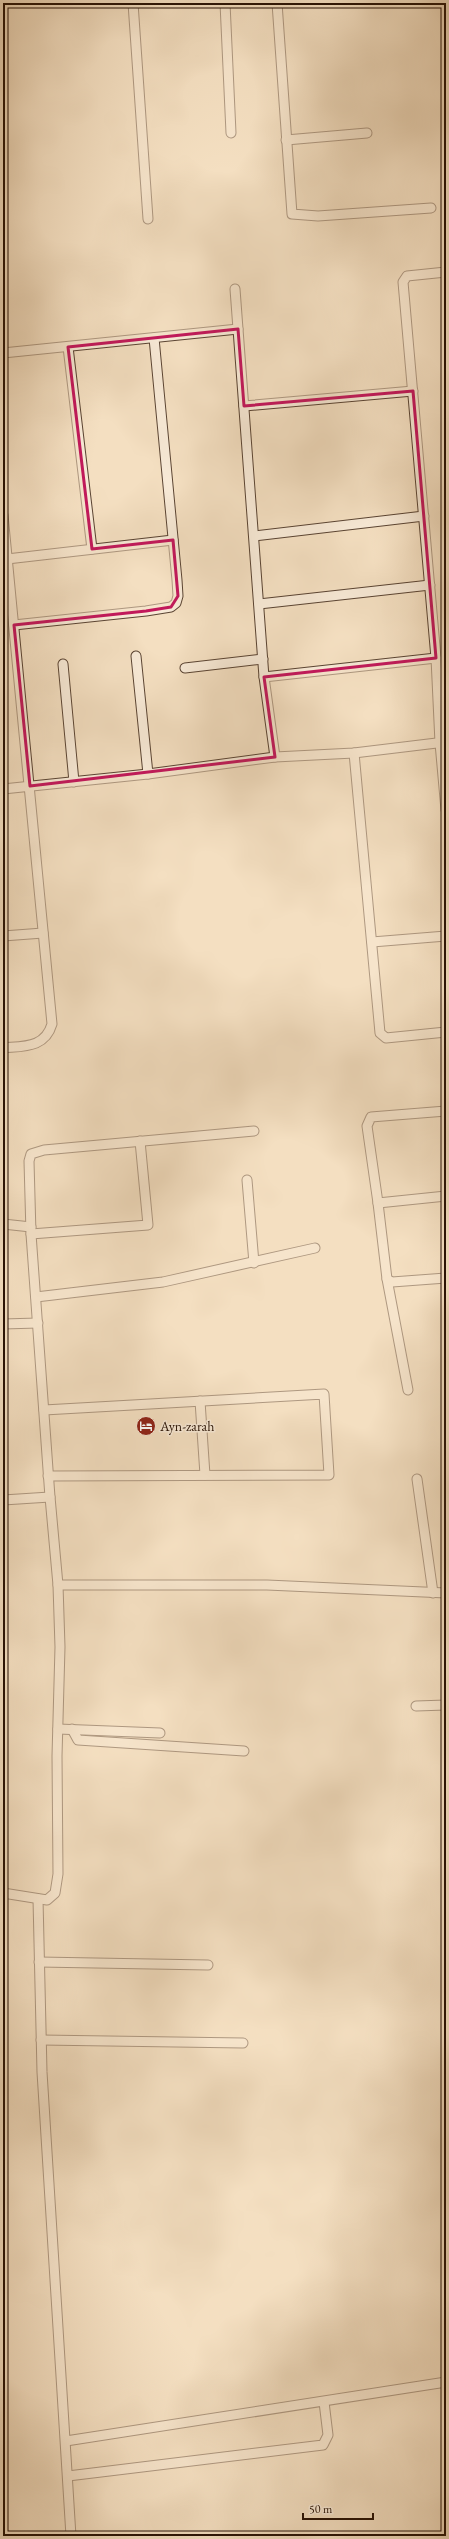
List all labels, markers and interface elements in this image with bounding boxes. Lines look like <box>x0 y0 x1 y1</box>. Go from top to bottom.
hotel icon: Ayn-zarah <box>135 1415 157 1437</box>
place label: Ayn-zarah <box>159 1417 214 1435</box>
scale bar <box>303 2495 373 2521</box>
text: 50 m <box>309 2501 333 2517</box>

